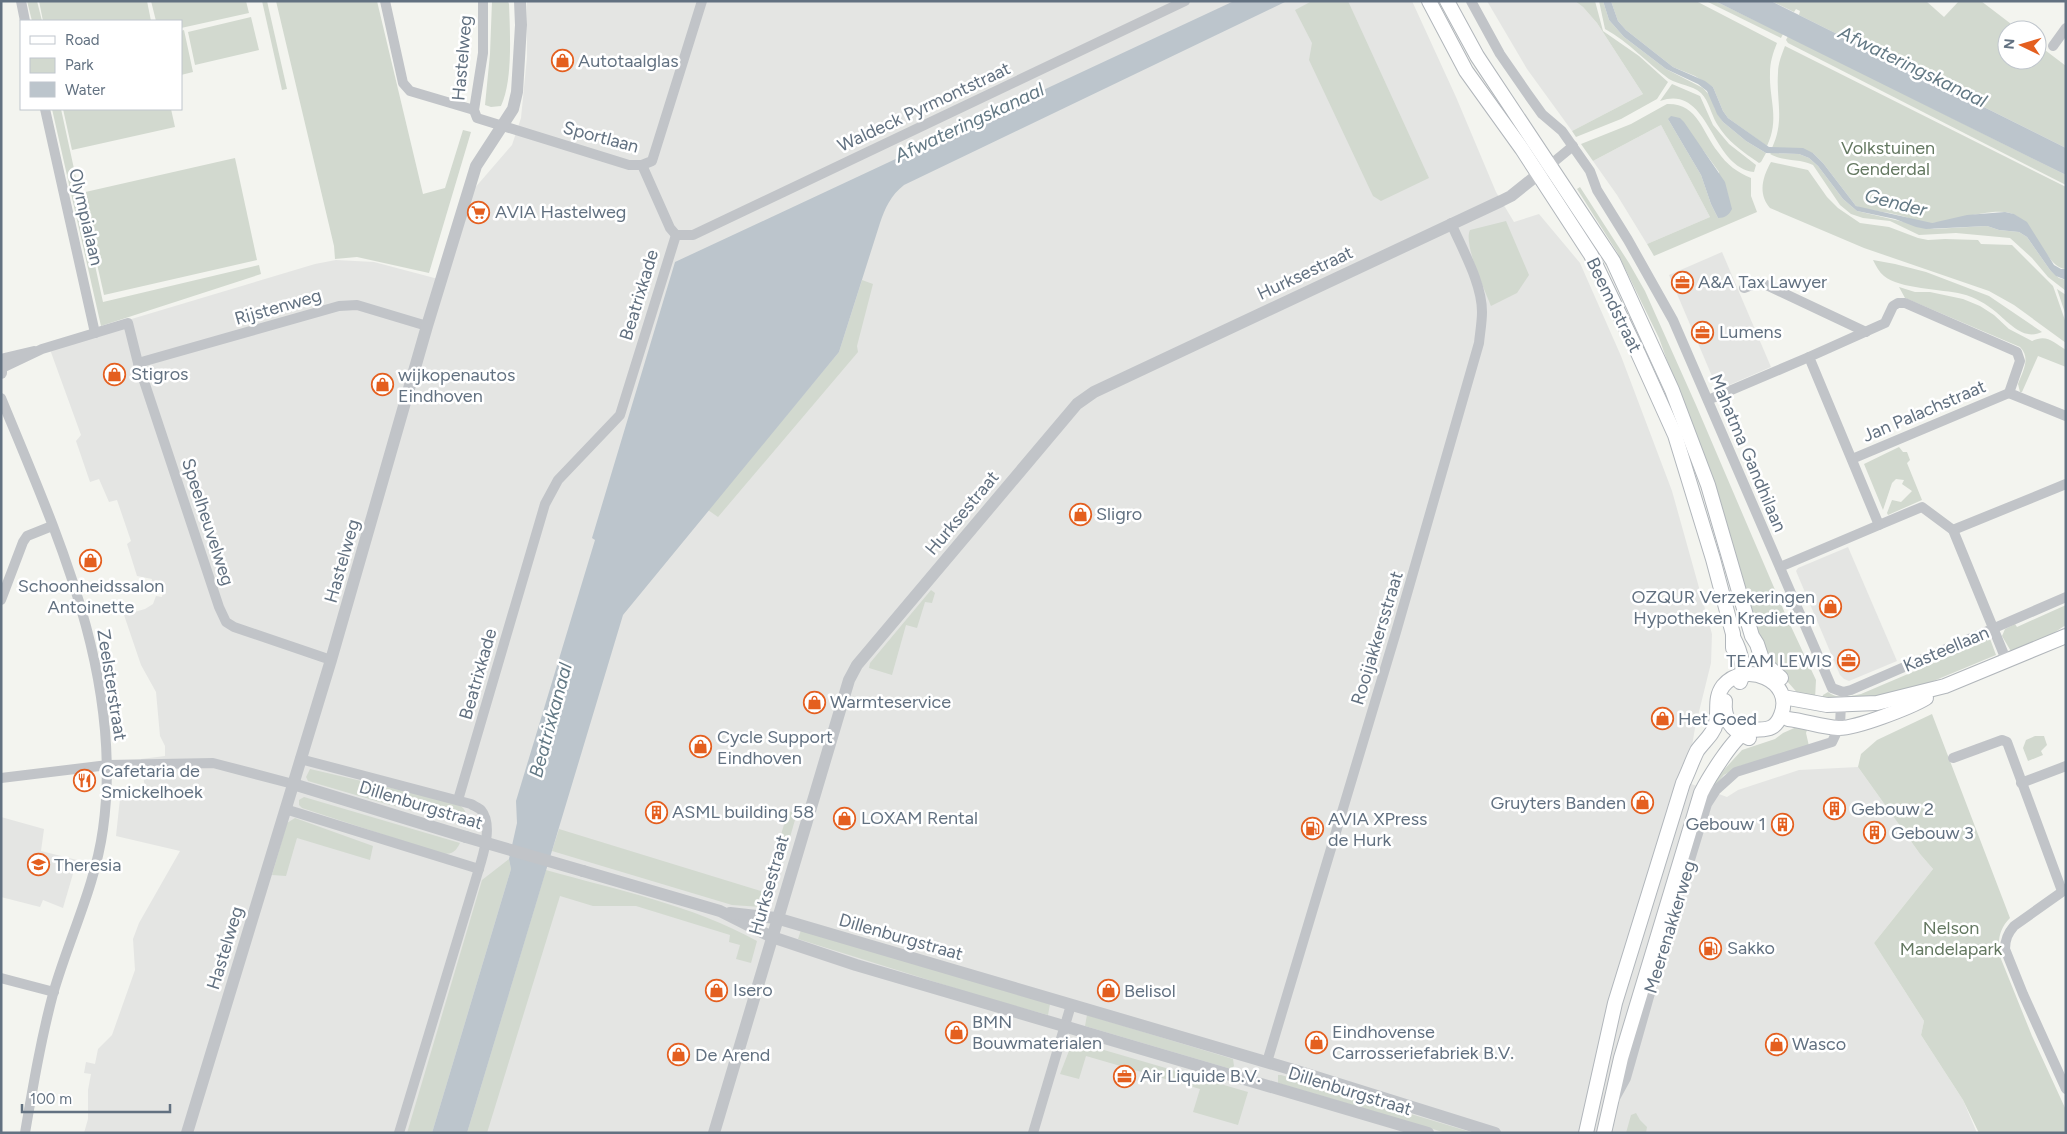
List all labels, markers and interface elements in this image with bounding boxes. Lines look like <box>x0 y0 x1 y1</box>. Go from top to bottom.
street label: Hastelweg <box>447 14 477 102</box>
legend <box>20 20 182 110</box>
water label: Afwateringskanaal <box>1834 20 1991 113</box>
north arrow <box>1997 20 2047 70</box>
text: Road <box>65 31 100 49</box>
text: N <box>2001 38 2018 50</box>
shop icon: Autotaalglas <box>550 49 574 73</box>
place label: Autotaalglas <box>578 50 679 72</box>
text: Park <box>65 56 94 74</box>
street label: Waldeck Pyrmontstraat <box>834 57 1014 157</box>
water label: Afwateringskanaal <box>890 77 1048 168</box>
text: Water <box>65 81 105 99</box>
street label: Sportlaan <box>561 116 641 158</box>
park label: Volkstuinen Genderdal <box>1841 137 1935 180</box>
street label: Olympialaan <box>64 166 108 268</box>
water label: Gender <box>1862 184 1930 221</box>
supermarket icon: AVIA Hastelweg <box>467 200 491 224</box>
place label: AVIA Hastelweg <box>495 201 626 223</box>
street label: Hurksestraat <box>1254 241 1357 305</box>
street label: Beatrixkade <box>615 247 663 343</box>
street label: Beemdstraat <box>1582 254 1647 356</box>
office icon: A&A Tax Lawyer <box>1670 270 1694 294</box>
place label: A&A Tax Lawyer <box>1698 271 1827 293</box>
street label: Rijstenweg <box>232 284 324 330</box>
office icon: Lumens <box>1691 320 1715 344</box>
place label: Lumens <box>1719 321 1782 343</box>
shop icon: Stigros <box>103 362 127 386</box>
place label: Stigros <box>131 363 189 385</box>
place label: wijkopenautos Eindhoven <box>398 364 515 407</box>
street label: Mahatma Gandhilaan <box>1705 371 1791 535</box>
shop icon: wijkopenautos Eindhoven <box>370 373 394 397</box>
street label: Jan Palachstraat <box>1859 375 1989 447</box>
street label: Speelheuvelweg <box>177 456 239 588</box>
street label: Hurksestraat <box>920 466 1004 560</box>
shop icon: Sligro <box>1068 502 1092 526</box>
place label: Sligro <box>1096 503 1142 525</box>
street label: Hastelweg <box>320 517 364 605</box>
shop icon: Schoonheidssalon Antoinette <box>79 549 103 573</box>
street label: Rooijakkersstraat <box>1346 568 1408 707</box>
place label: Schoonheidssalon Antoinette <box>18 575 164 618</box>
place label: OZQUR Verzekeringen Hypotheken Kredieten <box>1632 586 1815 629</box>
shop icon: OZQUR Verzekeringen Hypotheken Kredieten <box>1819 595 1843 619</box>
street label: Kasteellaan <box>1900 621 1992 677</box>
street label: Beatrixkade <box>455 626 502 722</box>
street label: Zeelsterstraat <box>92 628 132 743</box>
office icon: TEAM LEWIS <box>1836 649 1860 673</box>
place label: TEAM LEWIS <box>1726 650 1832 672</box>
water label: Beatrixkanaal <box>524 660 577 780</box>
shop icon: Warmteservice <box>802 690 826 714</box>
place label: Warmteservice <box>830 691 951 713</box>
shop icon: Het Goed <box>1650 707 1674 731</box>
place label: Het Goed <box>1678 708 1757 730</box>
place label: Cycle Support Eindhoven <box>717 726 833 769</box>
shop icon: Cycle Support Eindhoven <box>689 735 713 759</box>
place label: Cafetaria de Smickelhoek <box>101 760 203 803</box>
restaurant icon: Cafetaria de Smickelhoek <box>73 769 97 793</box>
street label: Dillenburgstraat <box>357 776 486 834</box>
shop icon: Gruyters Banden <box>1630 791 1654 815</box>
place label: Gruyters Banden <box>1491 792 1626 814</box>
building icon: Gebouw 2 <box>1823 797 1847 821</box>
place label: Gebouw 2 <box>1851 798 1934 820</box>
building icon: ASML building 58 <box>644 800 668 824</box>
place label: ASML building 58 <box>672 801 814 823</box>
shop icon: LOXAM Rental <box>833 806 857 830</box>
place label: LOXAM Rental <box>861 807 978 829</box>
place label: AVIA XPress de Hurk <box>1328 808 1427 851</box>
building icon: Gebouw 1 <box>1770 812 1794 836</box>
place label: Gebouw 1 <box>1685 813 1766 835</box>
fuel station icon: AVIA XPress de Hurk <box>1300 817 1324 841</box>
building icon: Gebouw 3 <box>1863 821 1887 845</box>
place label: Gebouw 3 <box>1891 822 1974 844</box>
street label: Hurksestraat <box>744 832 794 938</box>
school or university icon: Theresia <box>26 853 50 877</box>
place label: Theresia <box>54 854 121 876</box>
street label: Meerenakkerweg <box>1639 858 1701 996</box>
street label: Hastelweg <box>202 904 248 992</box>
street label: Dillenburgstraat <box>836 909 966 965</box>
park label: Nelson Mandelapark <box>1900 917 2003 960</box>
fuel station icon: Sakko <box>1699 936 1723 960</box>
place label: Sakko <box>1727 937 1775 959</box>
shop icon: Isero <box>705 978 729 1002</box>
place label: Isero <box>733 979 773 1001</box>
shop icon: Belisol <box>1096 979 1120 1003</box>
place label: Belisol <box>1124 980 1176 1002</box>
place label: BMN Bouwmaterialen <box>972 1011 1102 1054</box>
shop icon: BMN Bouwmaterialen <box>944 1020 968 1044</box>
place label: Eindhovense Carrosseriefabriek B.V. <box>1332 1021 1514 1064</box>
shop icon: Eindhovense Carrosseriefabriek B.V. <box>1304 1030 1328 1054</box>
shop icon: Wasco <box>1764 1032 1788 1056</box>
place label: Wasco <box>1792 1033 1846 1055</box>
shop icon: De Arend <box>667 1043 691 1067</box>
place label: De Arend <box>695 1044 770 1066</box>
street label: Dillenburgstraat <box>1286 1062 1415 1120</box>
office icon: Air Liquide B.V. <box>1112 1064 1136 1088</box>
place label: Air Liquide B.V. <box>1140 1065 1261 1087</box>
scale bar <box>22 1082 170 1114</box>
text: 100 m <box>30 1090 72 1108</box>

